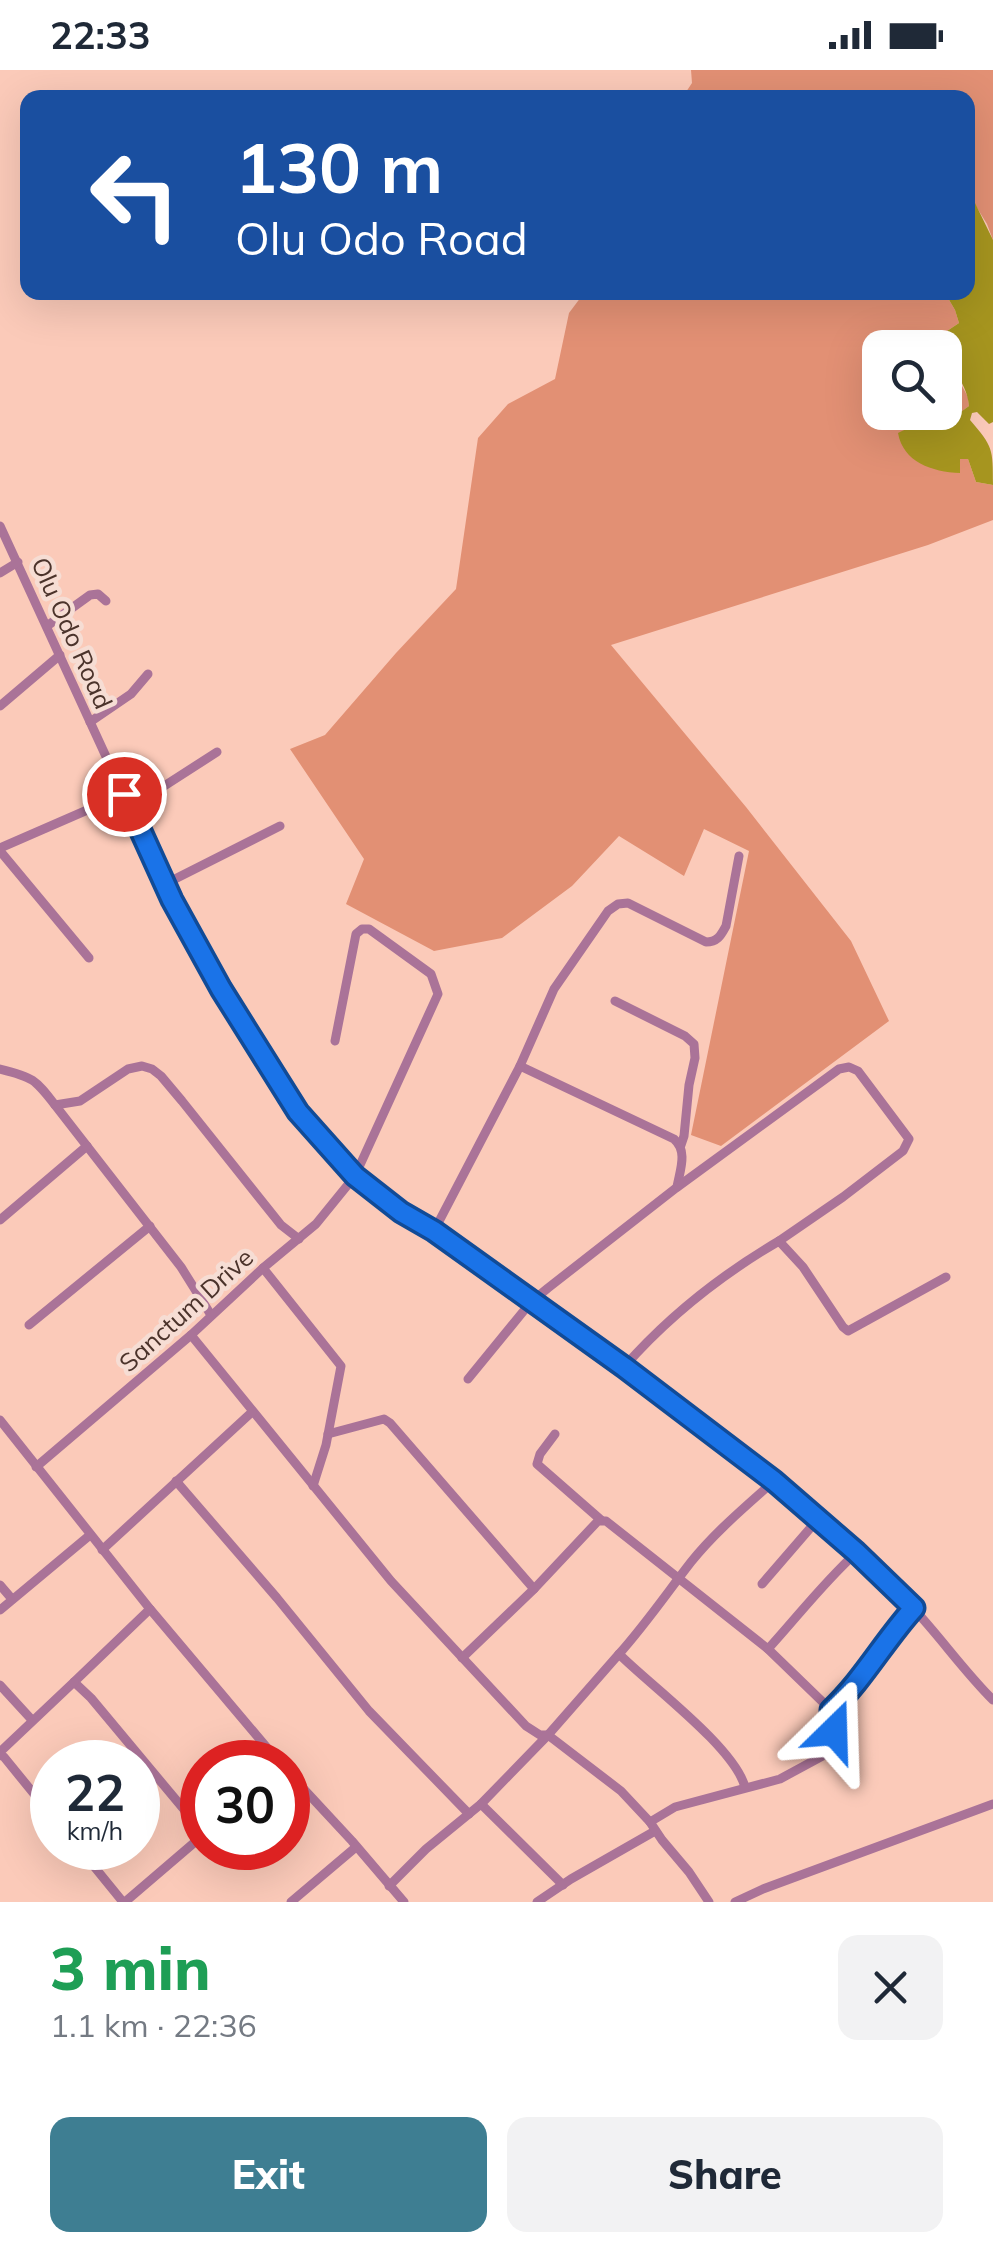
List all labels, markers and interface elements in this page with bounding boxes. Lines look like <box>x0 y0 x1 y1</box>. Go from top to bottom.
text: 22:33 <box>50 11 151 59</box>
text: 130 m <box>235 123 443 211</box>
icon: left <box>70 130 200 260</box>
text: Olu Odo Road <box>235 210 528 266</box>
map controls <box>862 330 962 430</box>
button: search <box>862 330 962 430</box>
street label: Olu Odo Road <box>25 552 120 713</box>
pin <box>82 752 167 837</box>
icon: arrive <box>97 767 152 822</box>
street label: Sanctum Drive <box>112 1241 259 1378</box>
position arrow <box>782 1679 886 1783</box>
speed limit sign: 30 <box>180 1740 310 1870</box>
text: 22 <box>65 1761 125 1824</box>
text: km/h <box>67 1815 123 1846</box>
text: 3 min <box>50 1930 211 2005</box>
button: close <box>838 1935 943 2040</box>
text: 1.1 km · 22:36 <box>50 2005 257 2045</box>
button: Exit <box>50 2117 487 2232</box>
button: Share <box>507 2117 943 2232</box>

